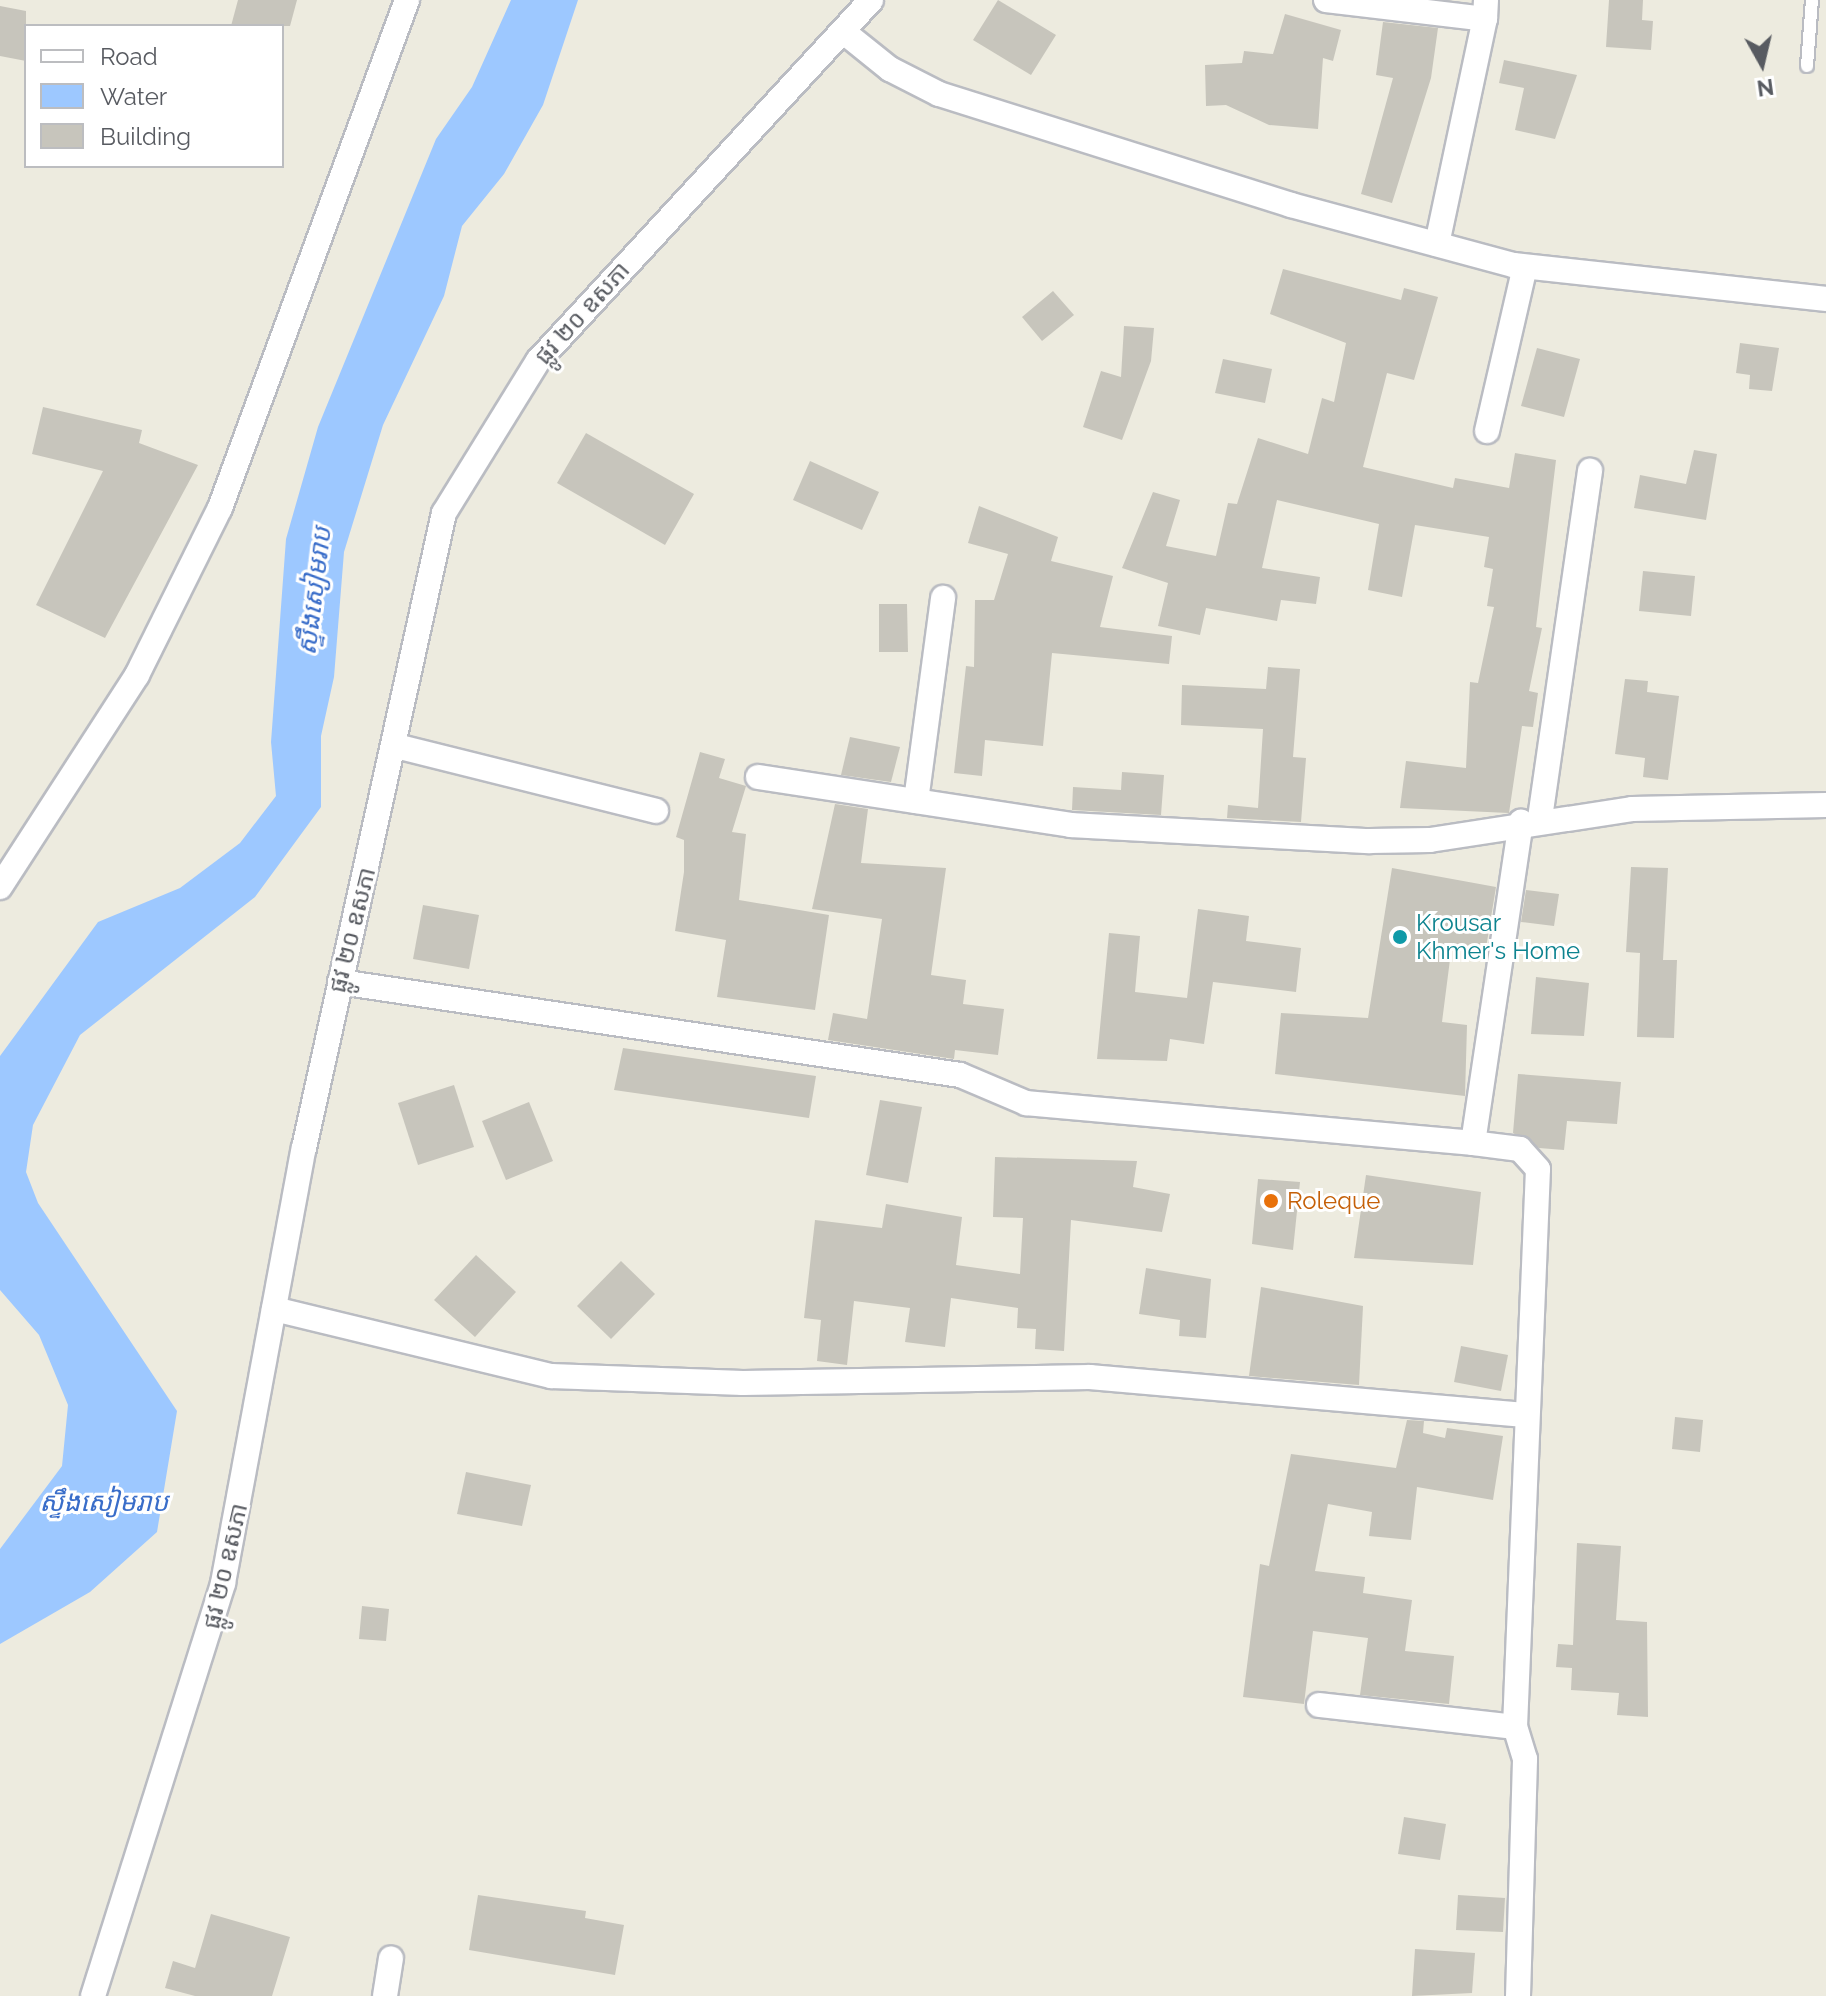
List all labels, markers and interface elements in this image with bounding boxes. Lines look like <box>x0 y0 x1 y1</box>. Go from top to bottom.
legend <box>24 24 284 168</box>
north arrow <box>1722 24 1802 104</box>
text: Road <box>100 42 158 71</box>
text: N <box>1755 74 1775 102</box>
text: Water <box>100 82 167 111</box>
text: Building <box>100 122 191 151</box>
street label: ផ្លូវ ២០ ឧសភា <box>528 256 636 370</box>
water label: ស្ទឹងសៀមរាប <box>292 525 338 657</box>
street label: ផ្លូវ ២០ ឧសភា <box>323 864 381 996</box>
place label: Krousar Khmer's Home <box>1416 909 1580 965</box>
marker: Krousar Khmer's Home <box>1391 928 1409 946</box>
place label: Roleque <box>1287 1187 1380 1215</box>
marker: Roleque <box>1262 1192 1280 1210</box>
water label: ស្ទឹងសៀមរាប <box>40 1487 168 1519</box>
street label: ផ្លូវ ២០ ឧសភា <box>197 1500 253 1632</box>

